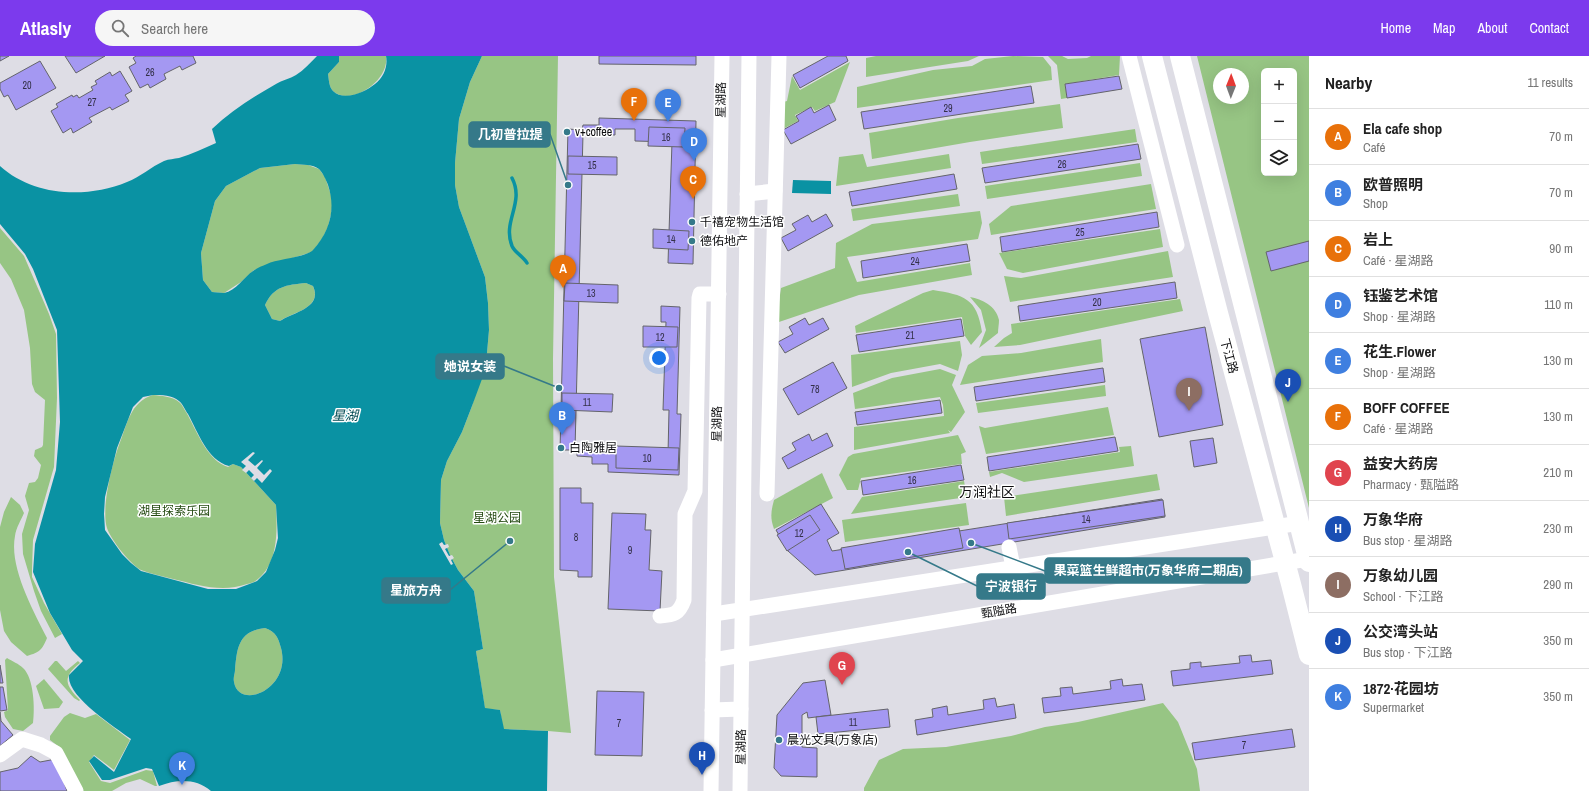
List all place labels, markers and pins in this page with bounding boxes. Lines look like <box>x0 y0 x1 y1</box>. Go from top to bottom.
pin: F <box>621 88 647 121</box>
pin: E <box>655 89 681 122</box>
callout: 几初普拉提 <box>469 122 550 147</box>
place label: v+coffee <box>575 124 612 140</box>
marker: v+coffee <box>562 127 572 137</box>
pin: D <box>681 128 707 161</box>
pin: C <box>680 166 706 199</box>
place label: 千禧宠物生活馆 <box>700 214 784 230</box>
marker: 千禧宠物生活馆 <box>687 217 697 227</box>
place label: 德佑地产 <box>700 233 748 249</box>
marker: 德佑地产 <box>687 236 697 246</box>
pin: A <box>550 255 576 288</box>
callout: 她说女装 <box>436 354 504 379</box>
pin: J <box>1275 369 1301 402</box>
pin: I <box>1176 378 1202 411</box>
pin: B <box>549 402 575 435</box>
place label: 白陶雅居 <box>569 440 617 456</box>
marker: 白陶雅居 <box>556 443 566 453</box>
callout: 果菜篮生鲜超市(万象华府二期店) <box>1045 558 1250 583</box>
callout: 宁波银行 <box>977 574 1045 599</box>
callout: 星旅方舟 <box>382 578 450 603</box>
pin: G <box>829 652 855 685</box>
place label: 晨光文具(万象店) <box>787 732 878 748</box>
marker: 晨光文具(万象店) <box>774 735 784 745</box>
pin: H <box>689 742 715 775</box>
pin: K <box>169 752 195 785</box>

